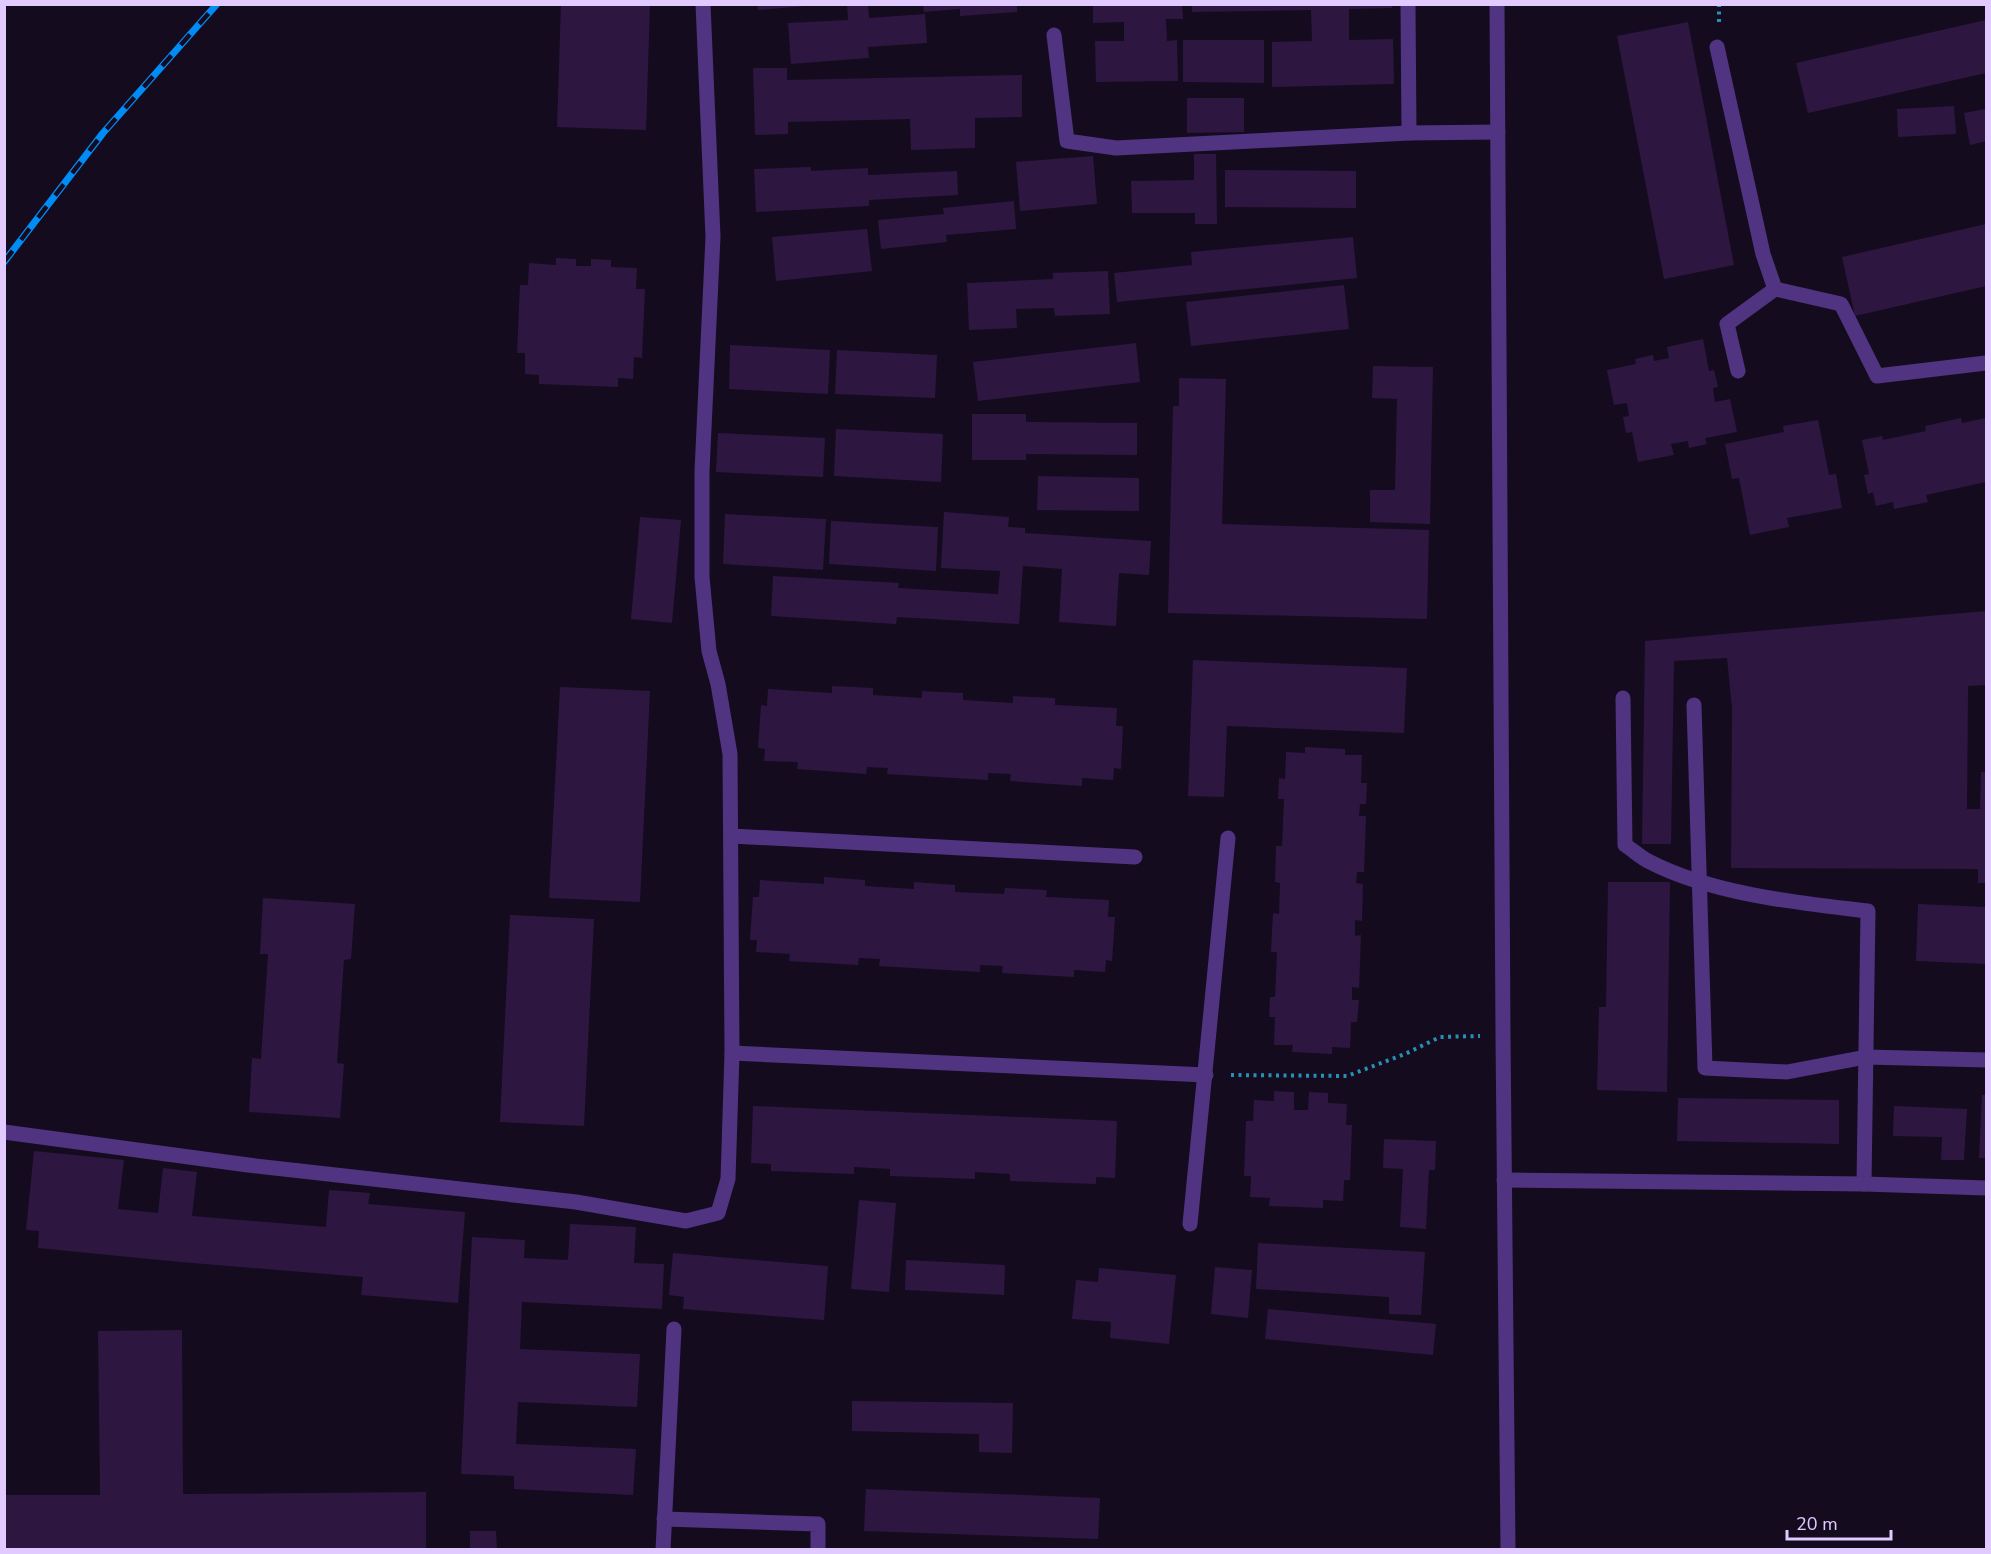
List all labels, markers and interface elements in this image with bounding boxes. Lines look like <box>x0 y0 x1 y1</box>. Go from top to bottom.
scale bar <box>1787 1503 1890 1541</box>
text: 20 m <box>1796 1512 1838 1536</box>

